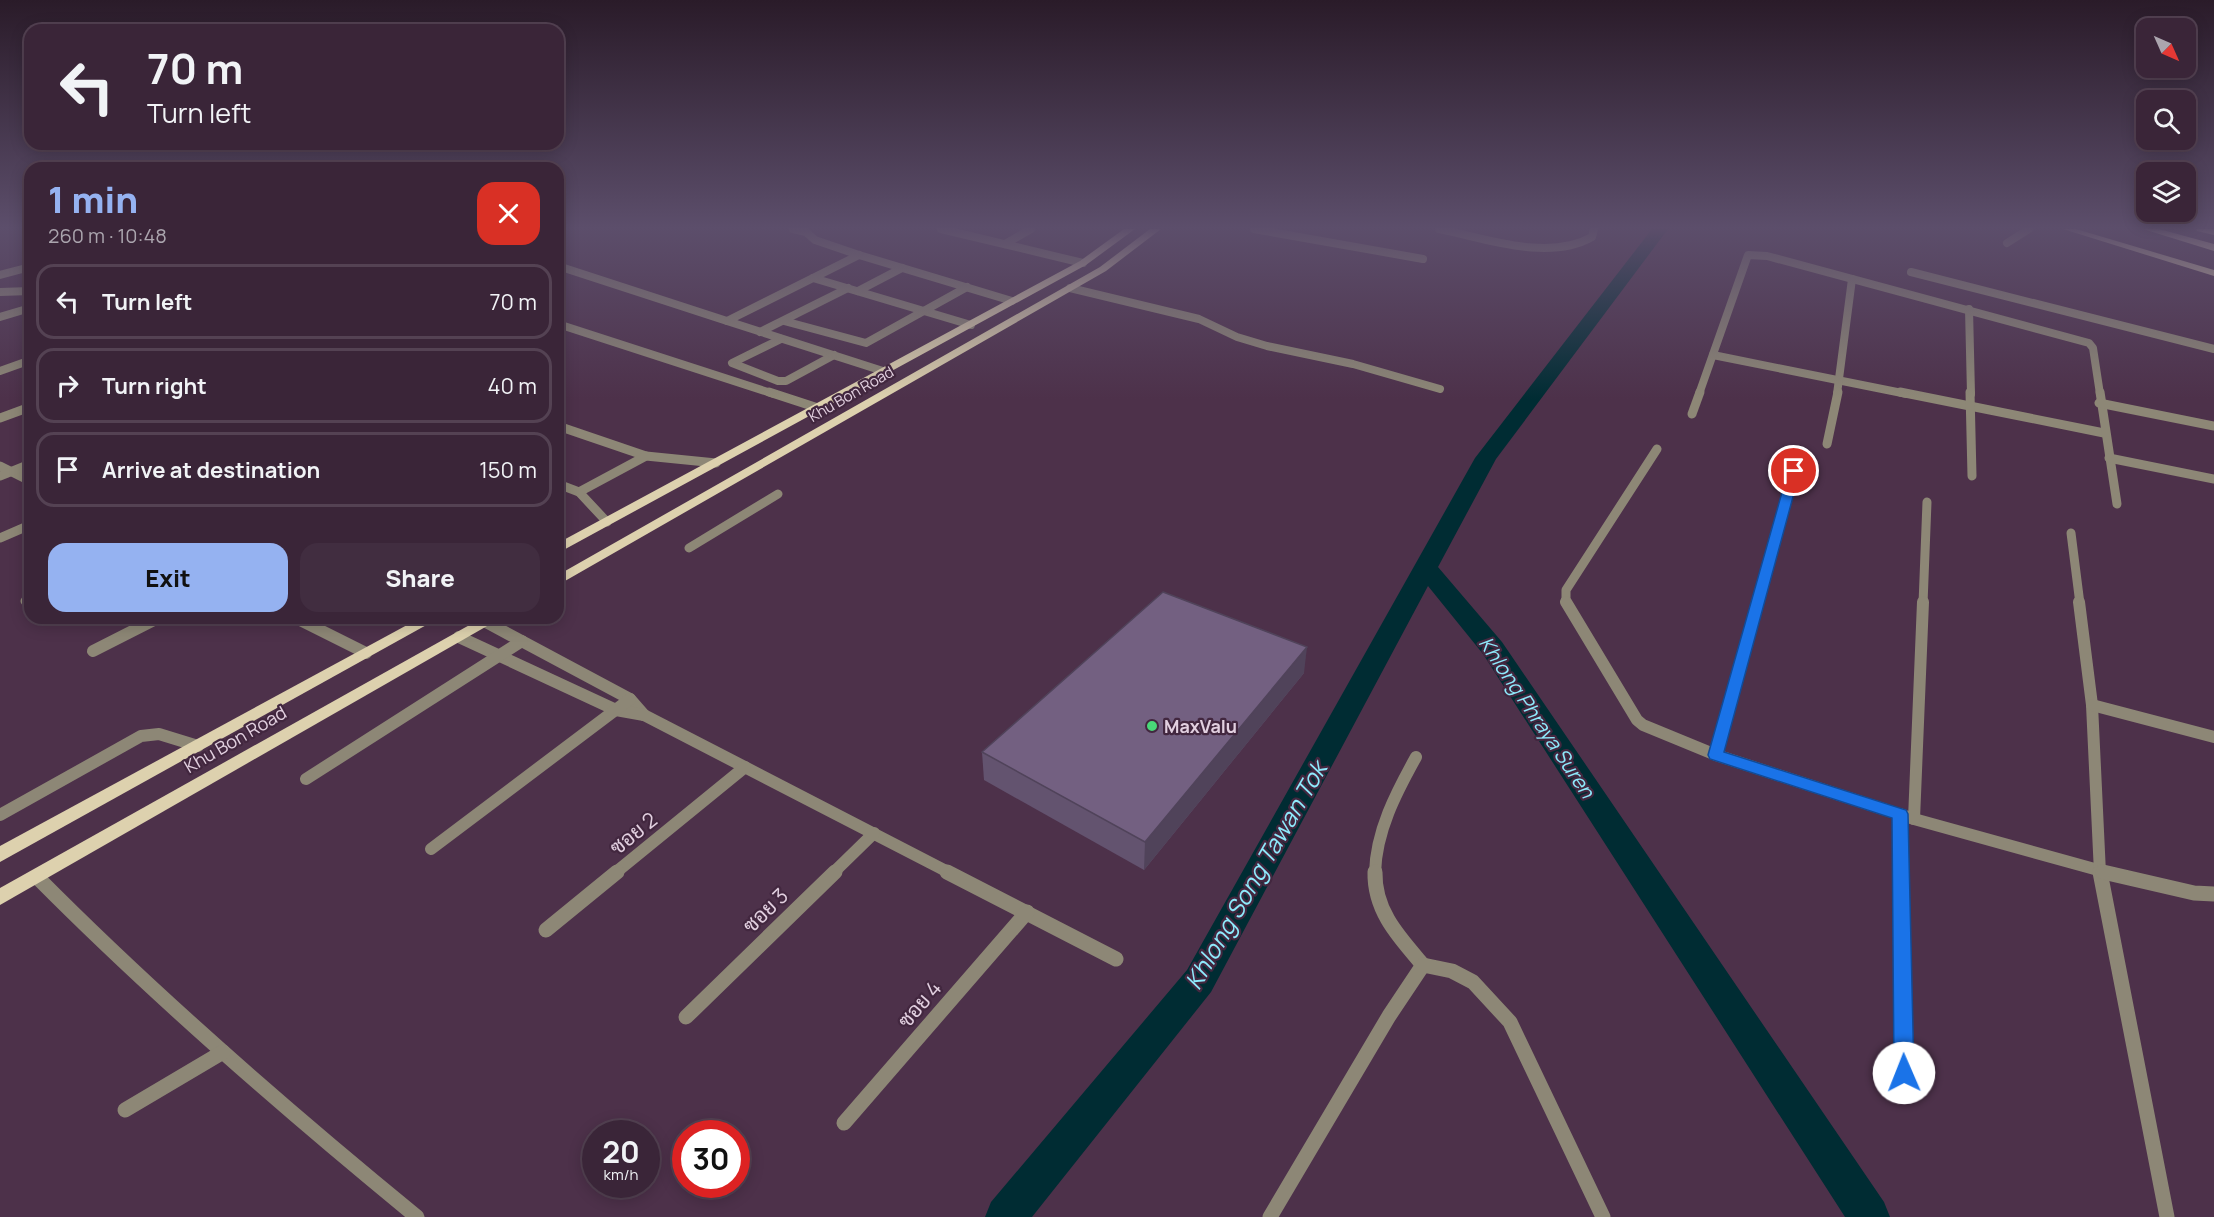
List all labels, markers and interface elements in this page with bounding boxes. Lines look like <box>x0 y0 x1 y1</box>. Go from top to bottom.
north arrow <box>2136 18 2196 78</box>
map controls <box>2136 18 2196 222</box>
text: 70 m <box>147 39 243 97</box>
icon: left <box>48 48 126 126</box>
button: search <box>2136 90 2196 150</box>
text: Turn left <box>147 94 251 131</box>
button: layers <box>2136 162 2196 222</box>
text: 1 min <box>48 175 138 224</box>
button: close <box>477 182 540 245</box>
text: 260 m · 10:48 <box>48 222 167 249</box>
icon: left <box>51 285 84 318</box>
text: Turn left <box>102 287 192 317</box>
text: 70 m <box>489 287 537 317</box>
street label: Khu Bon Road <box>805 361 897 427</box>
icon: right <box>51 369 84 402</box>
text: Turn right <box>102 371 207 401</box>
text: 40 m <box>488 371 537 401</box>
pin <box>1768 445 1819 496</box>
icon: arrive <box>51 453 84 486</box>
icon: arrive <box>1777 454 1810 487</box>
text: Arrive at destination <box>102 455 320 485</box>
text: 150 m <box>479 455 537 485</box>
button: Exit <box>48 543 288 612</box>
button: Share <box>300 543 540 612</box>
water label: Khlong Phraya Suren <box>1473 631 1602 804</box>
street label: Khu Bon Road <box>180 700 290 778</box>
place label: MaxValu <box>1164 714 1237 738</box>
marker: MaxValu <box>1145 719 1159 733</box>
water label: Khlong Song Tawan Tok <box>1176 752 1335 995</box>
street label: ซอย 2 <box>603 805 663 861</box>
street label: ซอย 3 <box>736 881 794 939</box>
street label: ซอย 4 <box>891 974 947 1034</box>
position arrow <box>1872 1041 1936 1105</box>
speed limit sign: 30 <box>672 1120 750 1198</box>
text: 20 <box>602 1131 640 1172</box>
text: km/h <box>604 1164 638 1185</box>

